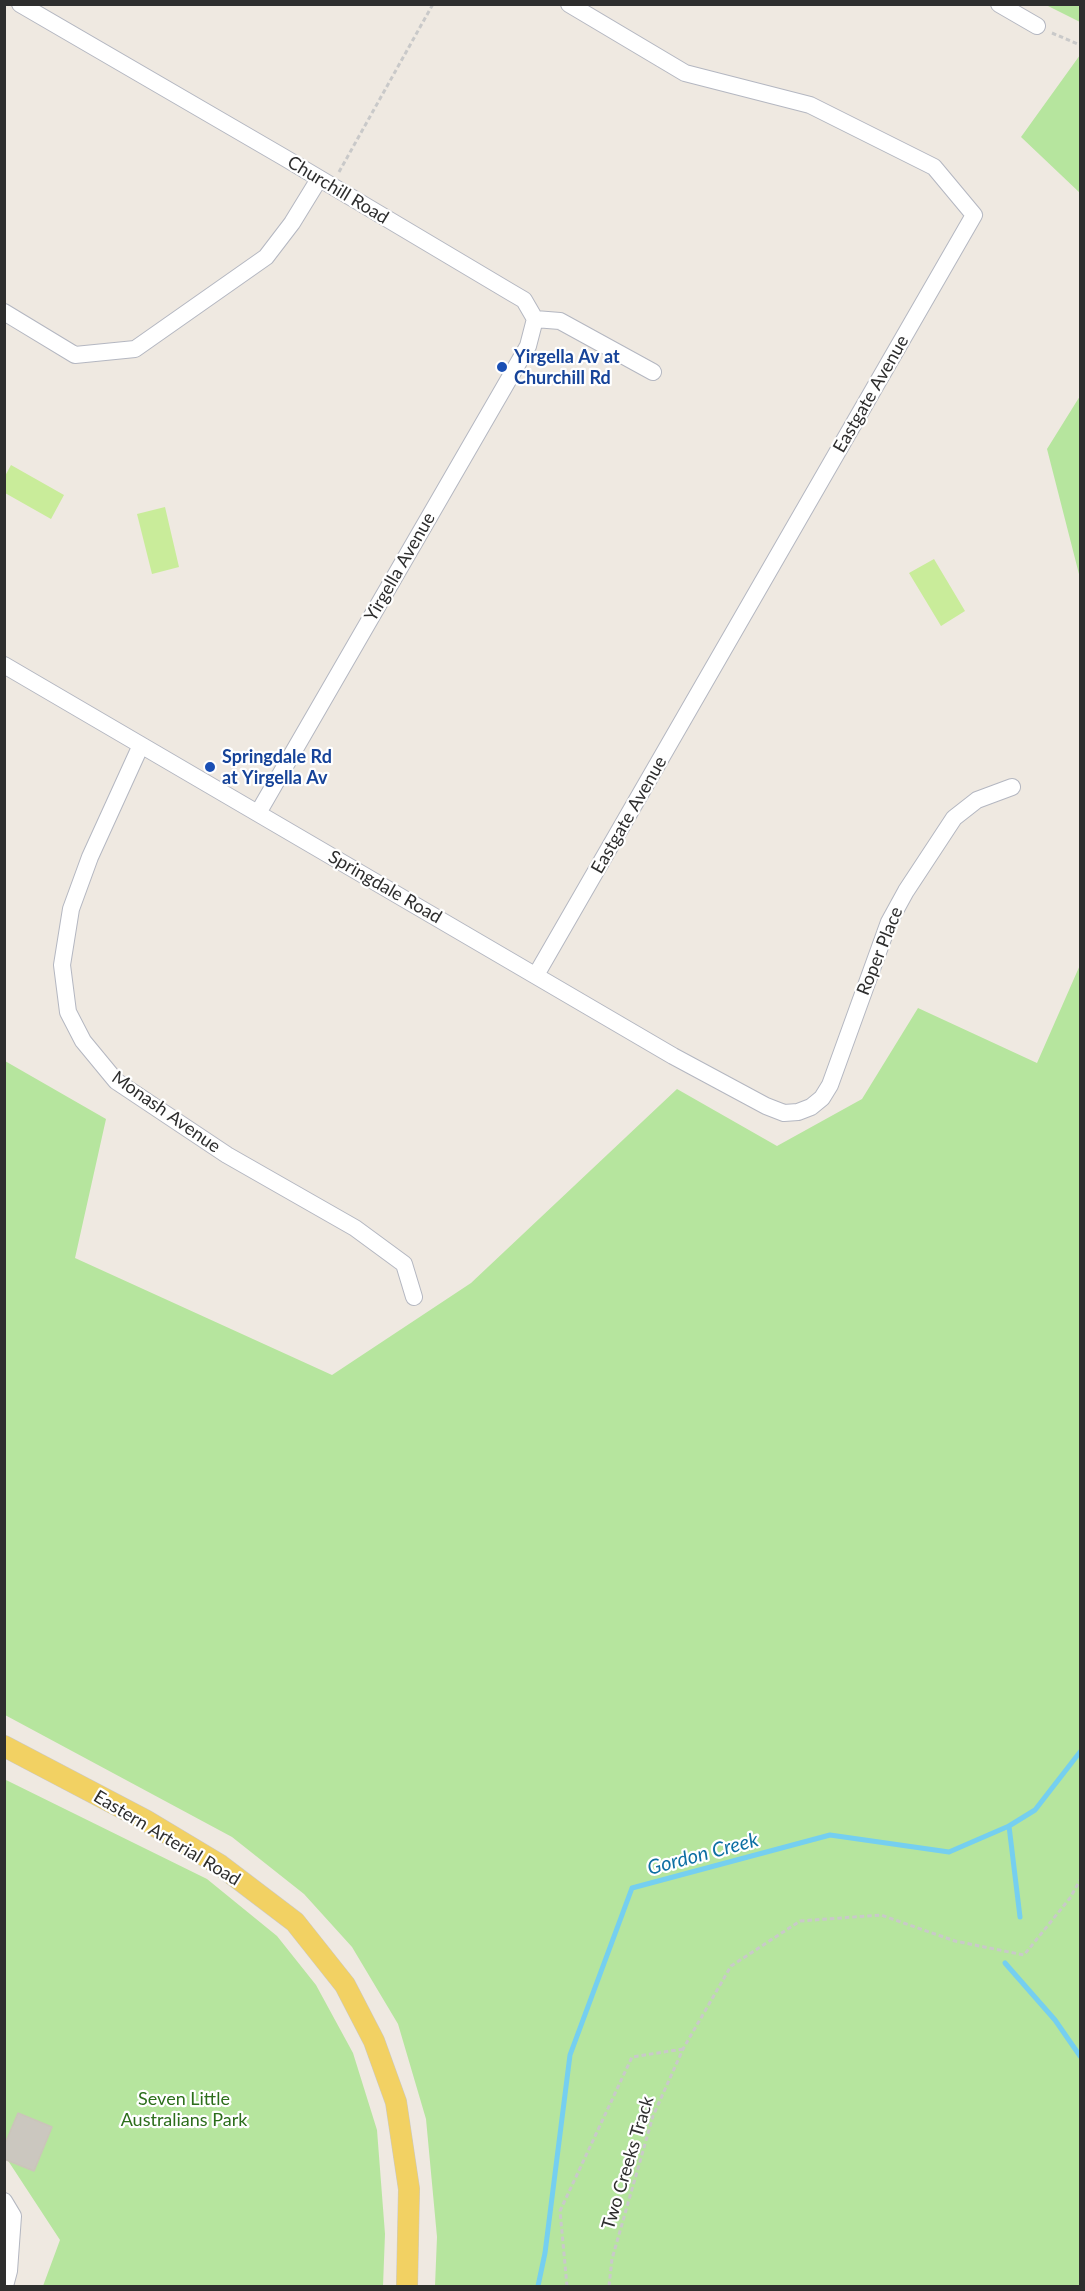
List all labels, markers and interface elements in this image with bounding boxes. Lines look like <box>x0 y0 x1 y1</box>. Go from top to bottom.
street label: Churchill Road <box>283 151 393 229</box>
street label: Eastgate Avenue <box>829 332 913 456</box>
place label: Yirgella Av at Churchill Rd <box>514 346 620 388</box>
marker: Yirgella Av at Churchill Rd <box>495 360 509 374</box>
street label: Yirgella Avenue <box>360 509 440 625</box>
place label: Springdale Rd at Yirgella Av <box>222 746 332 789</box>
street label: Eastgate Avenue <box>587 753 671 877</box>
marker: Springdale Rd at Yirgella Av <box>203 760 217 774</box>
street label: Springdale Road <box>325 846 445 928</box>
street label: Roper Place <box>852 904 908 998</box>
street label: Monash Avenue <box>108 1067 224 1157</box>
street label: Eastern Arterial Road <box>90 1786 244 1890</box>
water label: Gordon Creek <box>645 1828 761 1880</box>
park label: Seven Little Australians Park <box>121 2088 247 2130</box>
street label: Two Creeks Track <box>597 2094 659 2232</box>

